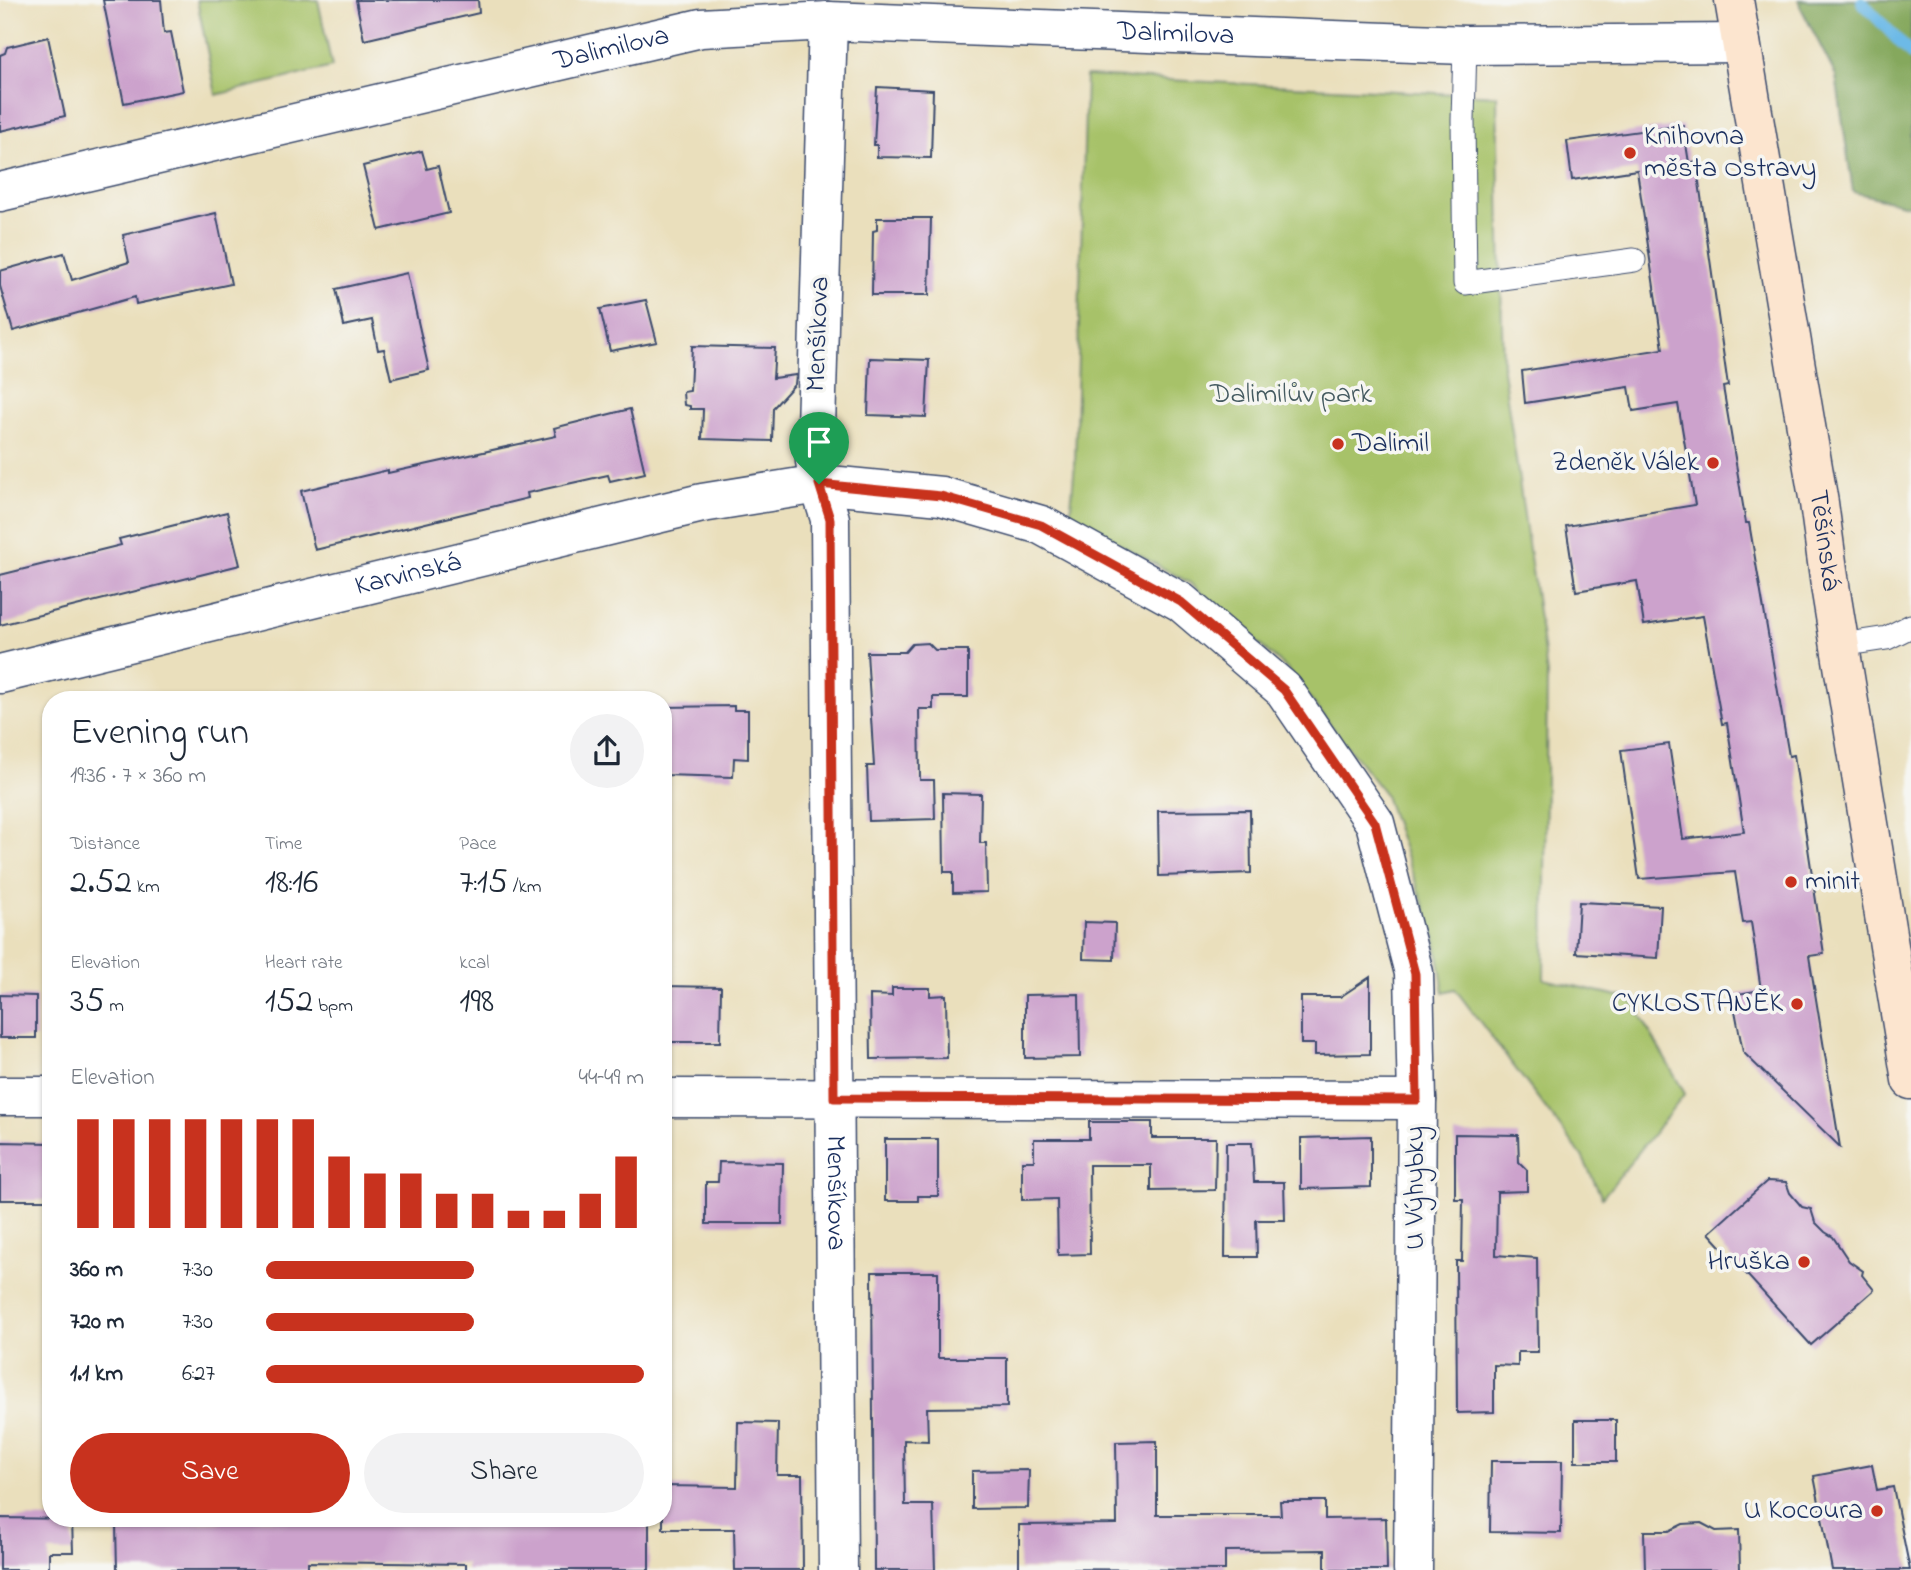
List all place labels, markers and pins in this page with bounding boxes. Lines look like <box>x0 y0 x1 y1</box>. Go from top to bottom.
place label: Knihovna města Ostravy <box>1644 117 1816 190</box>
marker: Knihovna města Ostravy <box>1622 145 1638 161</box>
pin <box>789 412 849 484</box>
place label: Dalimil <box>1351 424 1429 465</box>
marker: Dalimil <box>1330 436 1346 452</box>
place label: Zdeněk Válek <box>1552 443 1700 484</box>
marker: Zdeněk Válek <box>1705 455 1721 471</box>
place label: minit <box>1805 862 1860 903</box>
marker: minit <box>1783 874 1799 890</box>
place label: CYKLOSTANĚK <box>1612 984 1783 1025</box>
marker: CYKLOSTANĚK <box>1789 996 1805 1012</box>
place label: Hruška <box>1707 1242 1790 1283</box>
marker: Hruška <box>1796 1254 1812 1270</box>
place label: U Kocoura <box>1743 1491 1863 1532</box>
marker: U Kocoura <box>1869 1503 1885 1519</box>

